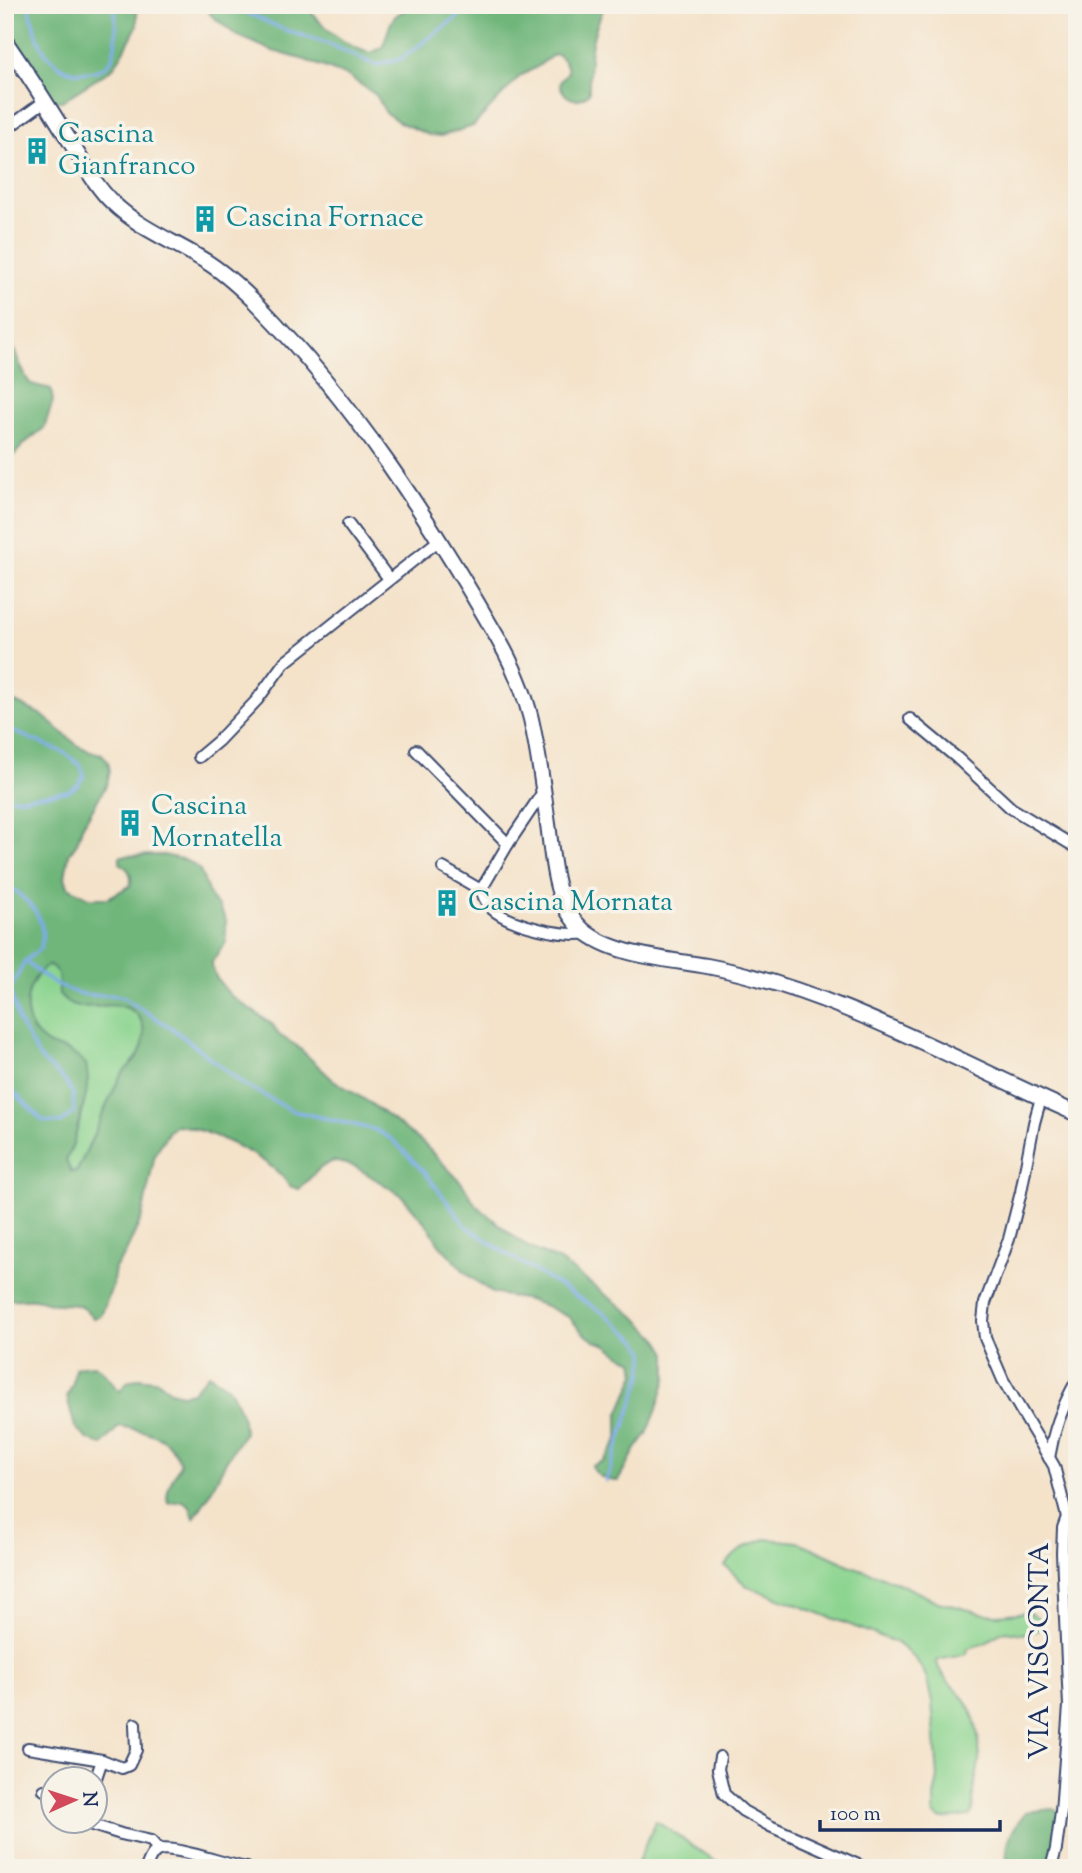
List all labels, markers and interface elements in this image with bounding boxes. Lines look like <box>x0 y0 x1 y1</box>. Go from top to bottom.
place label: Cascina Gianfranco <box>58 115 196 187</box>
building icon: Cascina Gianfranco <box>22 136 52 166</box>
place label: Cascina Fornace <box>226 199 424 239</box>
building icon: Cascina Fornace <box>190 204 220 234</box>
place label: Cascina Mornatella <box>151 787 282 859</box>
building icon: Cascina Mornatella <box>115 808 145 838</box>
place label: Cascina Mornata <box>468 883 673 923</box>
building icon: Cascina Mornata <box>432 888 462 918</box>
street label: VIA VISCONTA <box>1021 1542 1061 1760</box>
north arrow <box>38 1764 108 1834</box>
scale bar <box>820 1789 1000 1833</box>
text: N <box>75 1791 102 1808</box>
text: 100 m <box>830 1800 881 1830</box>

